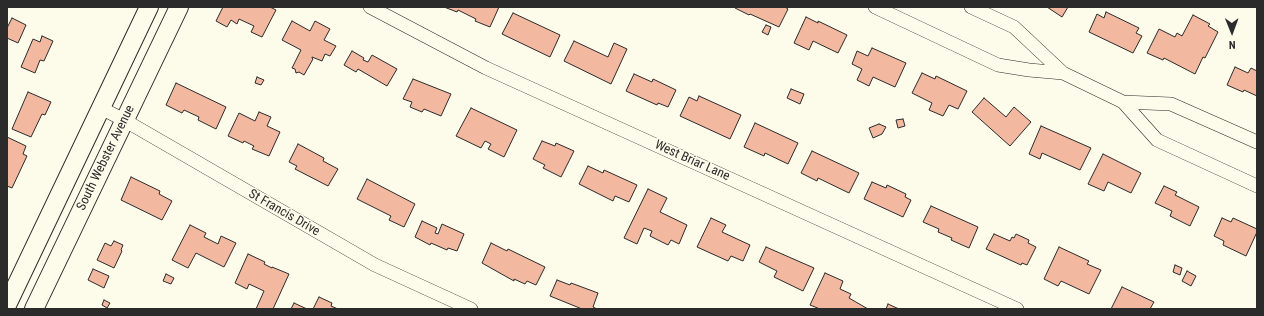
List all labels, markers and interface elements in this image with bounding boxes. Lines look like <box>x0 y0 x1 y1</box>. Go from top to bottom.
north arrow <box>1212 12 1252 52</box>
text: N <box>1229 38 1236 51</box>
street label: South Webster Avenue <box>74 103 138 213</box>
street label: West Briar Lane <box>652 137 732 185</box>
street label: St Francis Drive <box>246 186 322 240</box>

